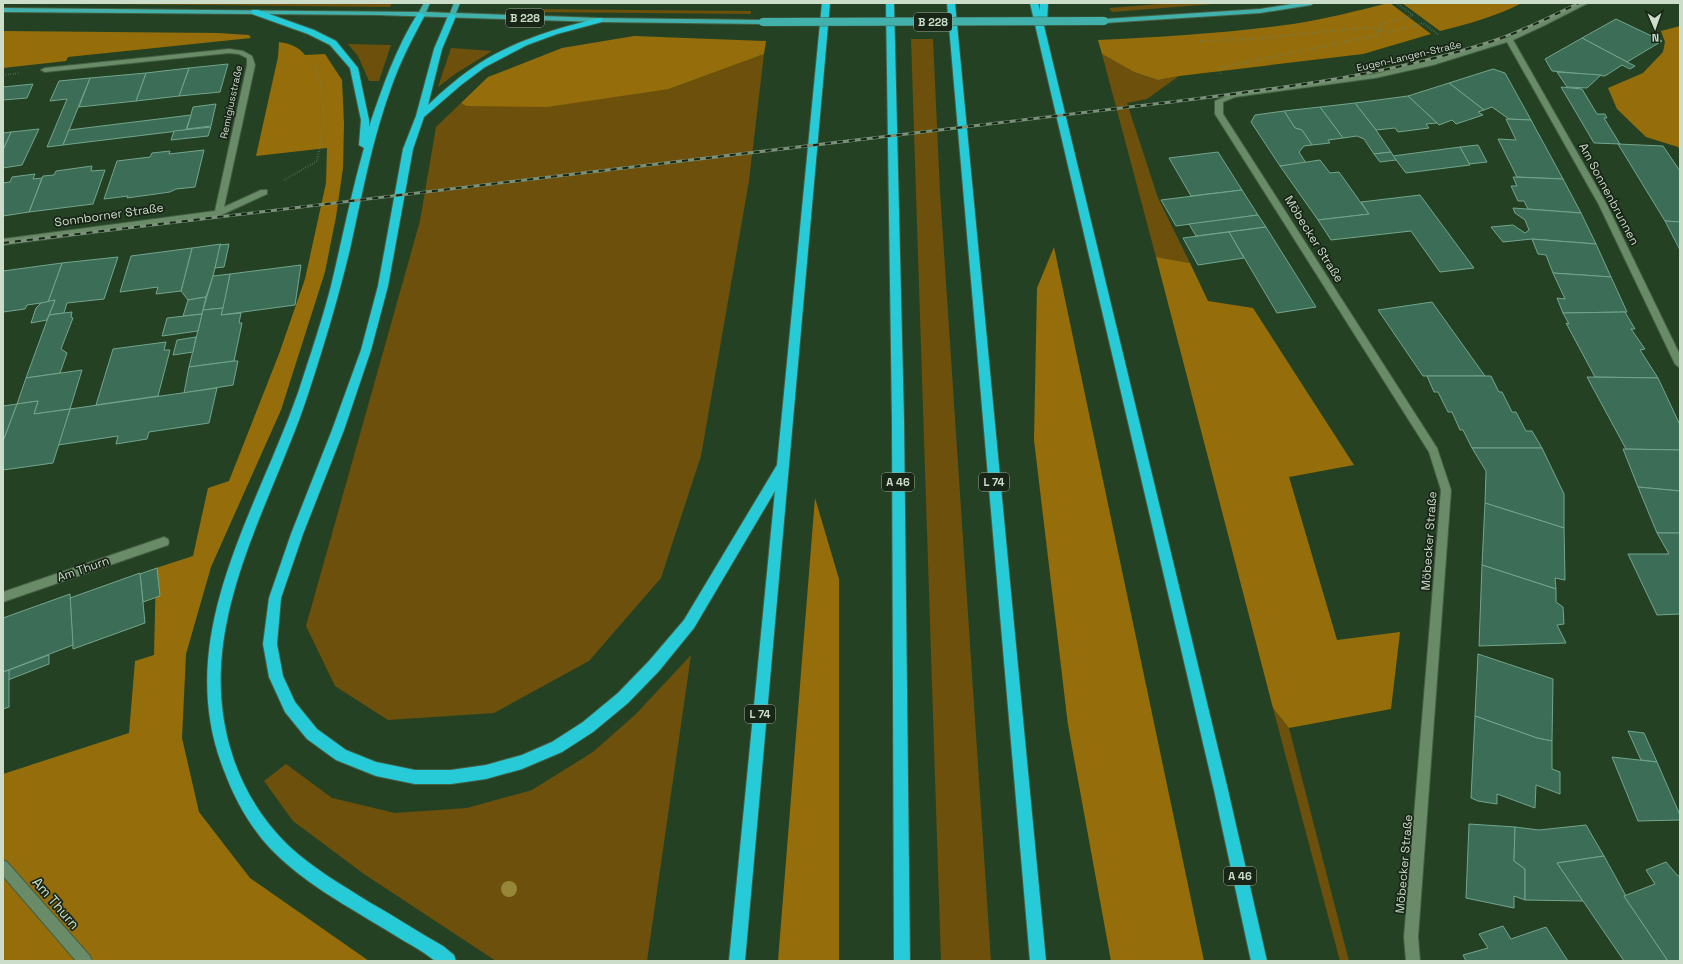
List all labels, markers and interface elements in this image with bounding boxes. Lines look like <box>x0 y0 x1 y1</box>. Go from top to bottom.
north arrow <box>1635 8 1675 48</box>
road number: B 228 <box>506 9 544 27</box>
road number: B 228 <box>914 13 952 31</box>
text: N <box>1651 31 1659 45</box>
street label: Eugen-Langen-Straße <box>1355 38 1463 74</box>
street label: Remigiusstraße <box>217 64 245 140</box>
street label: Am Sonnenbrunnen <box>1575 140 1643 248</box>
street label: Möbecker Straße <box>1281 193 1347 285</box>
street label: Sonnborner Straße <box>53 199 165 231</box>
road number: A 46 <box>882 473 914 491</box>
road number: L 74 <box>979 473 1009 491</box>
street label: Möbecker Straße <box>1418 491 1440 591</box>
street label: Am Thurn <box>55 553 111 585</box>
road number: L 74 <box>745 705 775 723</box>
street label: Möbecker Straße <box>1392 814 1416 914</box>
road number: A 46 <box>1224 867 1256 885</box>
street label: Am Thurn <box>28 873 84 933</box>

